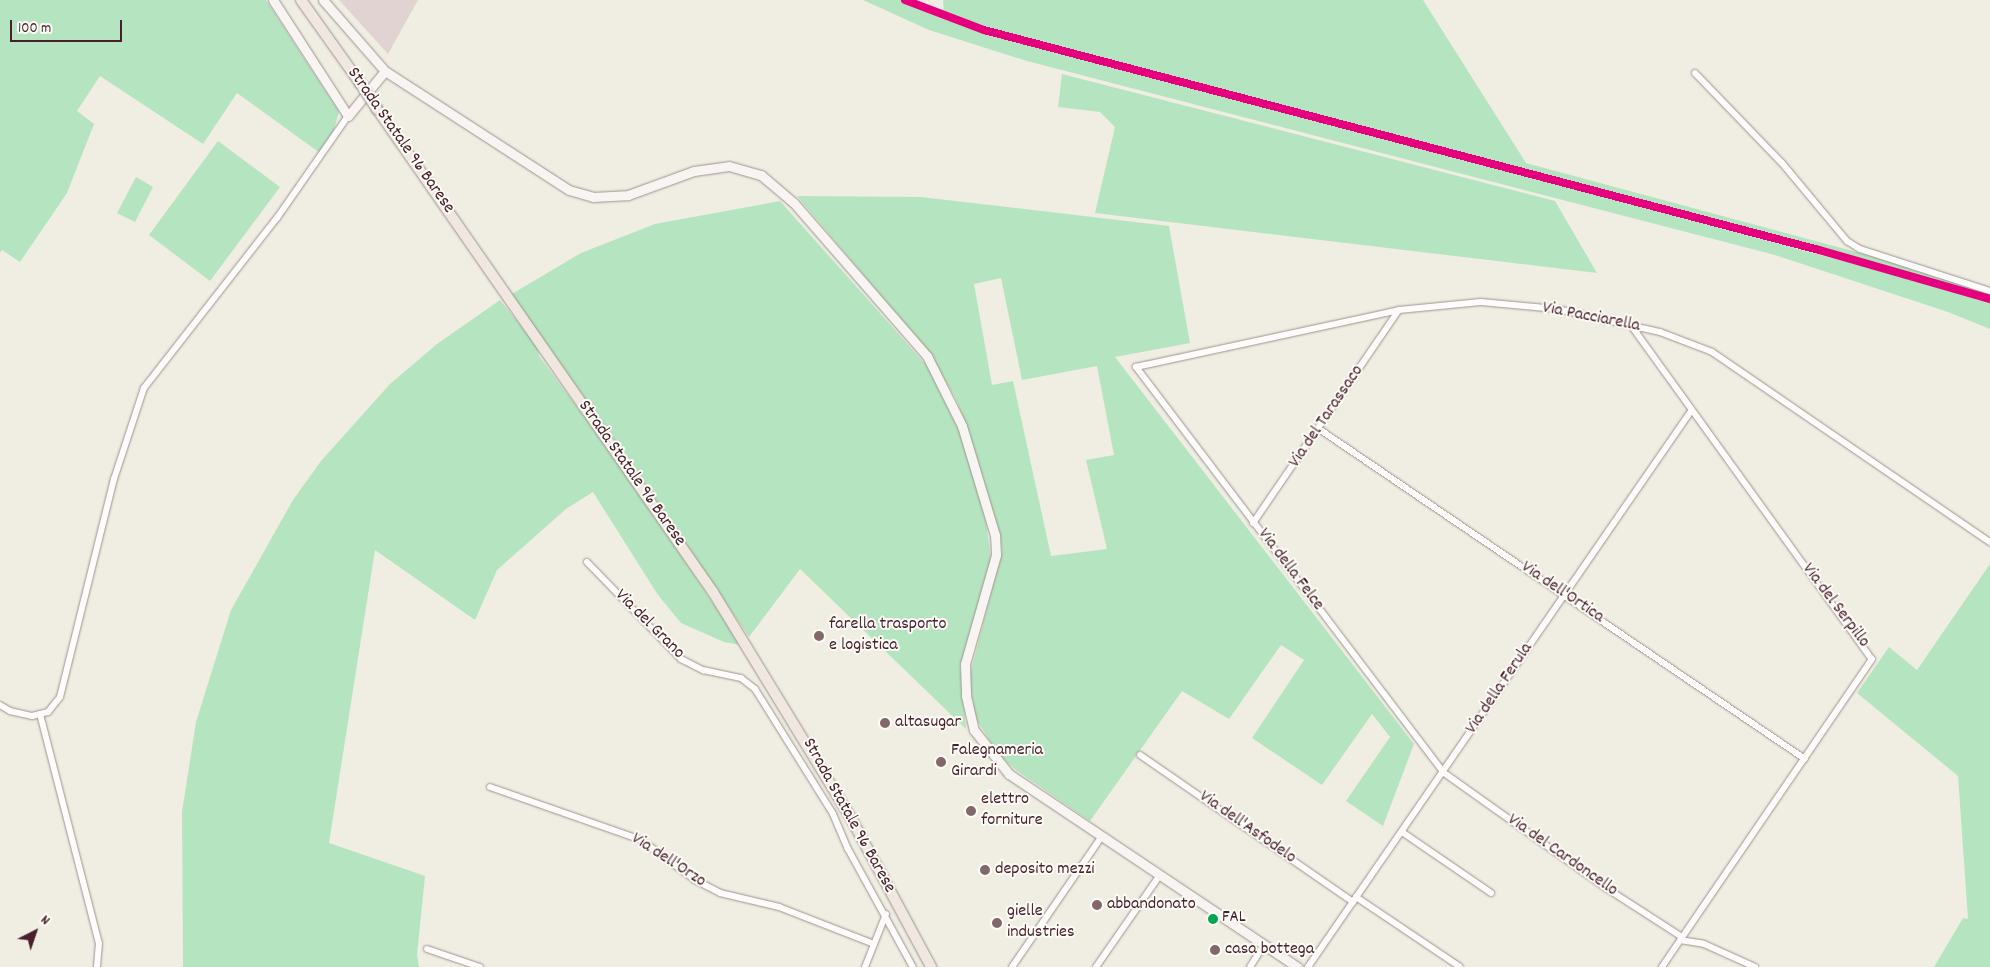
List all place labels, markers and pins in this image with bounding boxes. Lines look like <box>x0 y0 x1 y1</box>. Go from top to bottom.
place label: farella trasporto e logistica <box>829 615 946 658</box>
marker: farella trasporto e logistica <box>813 630 825 642</box>
place label: altasugar <box>895 712 961 734</box>
marker: altasugar <box>879 717 891 729</box>
place label: Falegnameria Girardi <box>951 741 1043 784</box>
marker: Falegnameria Girardi <box>935 756 947 768</box>
place label: elettro forniture <box>981 790 1043 832</box>
marker: elettro forniture <box>965 805 977 817</box>
place label: deposito mezzi <box>995 859 1095 881</box>
marker: deposito mezzi <box>979 864 991 876</box>
place label: abbandonato <box>1107 894 1196 916</box>
marker: abbandonato <box>1091 899 1103 911</box>
place label: gielle industries <box>1007 902 1074 944</box>
place label: FAL <box>1222 909 1246 929</box>
marker: FAL <box>1208 914 1218 924</box>
marker: gielle industries <box>991 917 1003 929</box>
place label: casa bottega <box>1225 939 1314 961</box>
marker: casa bottega <box>1209 944 1221 956</box>

